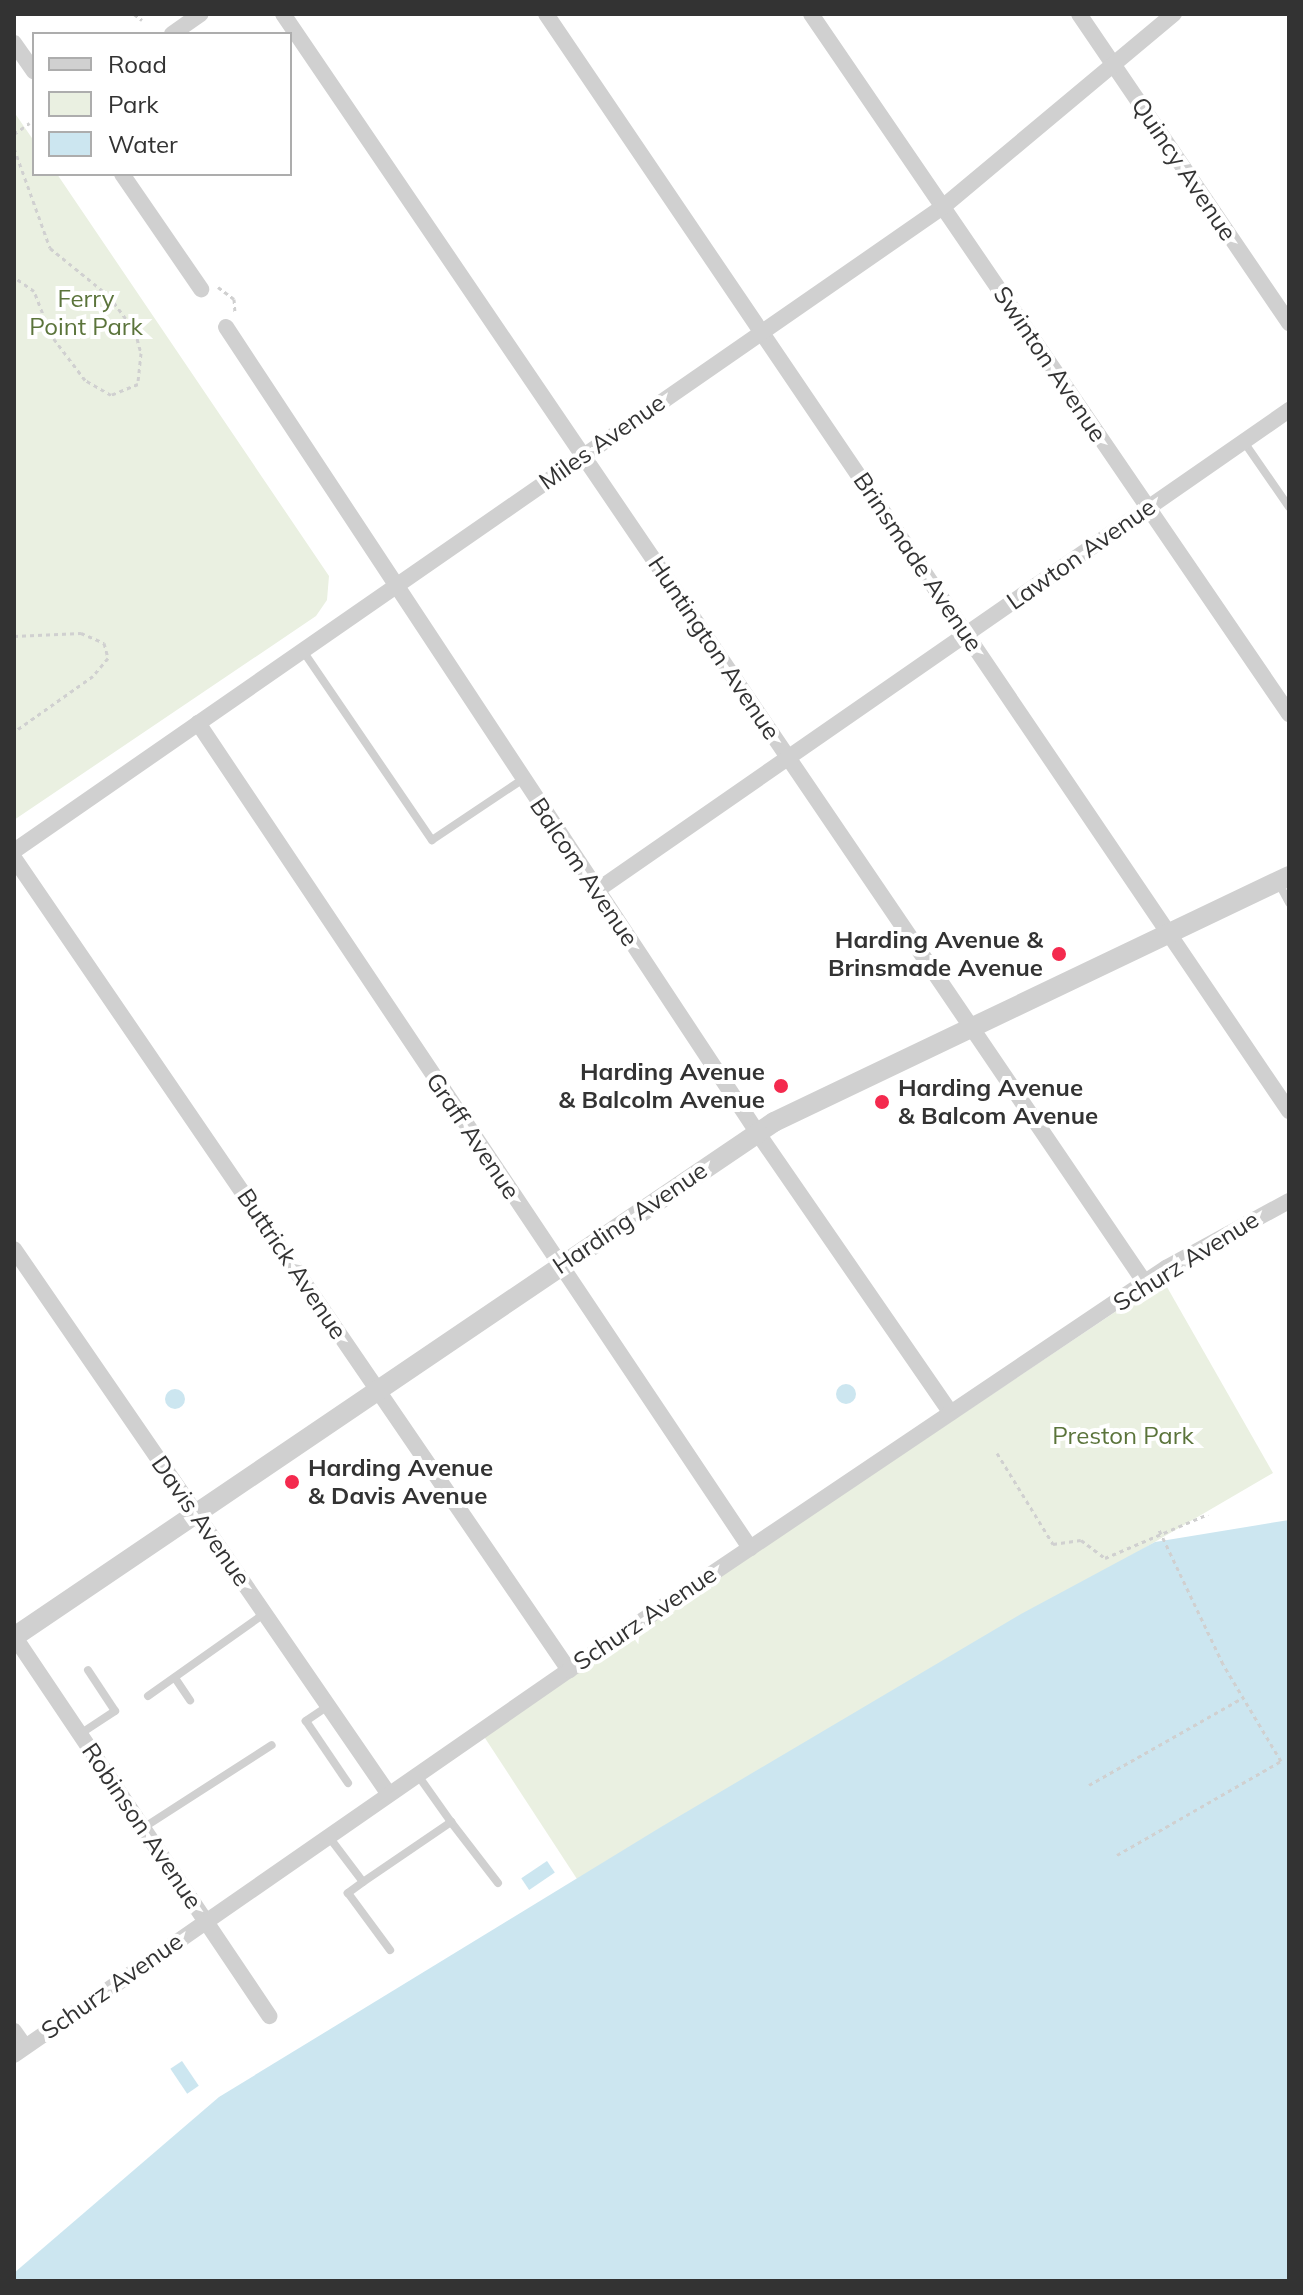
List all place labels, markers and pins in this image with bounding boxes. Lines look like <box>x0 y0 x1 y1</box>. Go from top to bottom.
place label: Harding Avenue & Brinsmade Avenue <box>828 926 1043 982</box>
marker: Harding Avenue & Brinsmade Avenue <box>1050 945 1068 963</box>
place label: Harding Avenue & Balcolm Avenue <box>559 1058 765 1114</box>
place label: Harding Avenue & Balcom Avenue <box>898 1074 1098 1130</box>
marker: Harding Avenue & Balcolm Avenue <box>772 1077 790 1095</box>
marker: Harding Avenue & Balcom Avenue <box>873 1093 891 1111</box>
place label: Harding Avenue & Davis Avenue <box>308 1454 493 1510</box>
marker: Harding Avenue & Davis Avenue <box>283 1473 301 1491</box>

